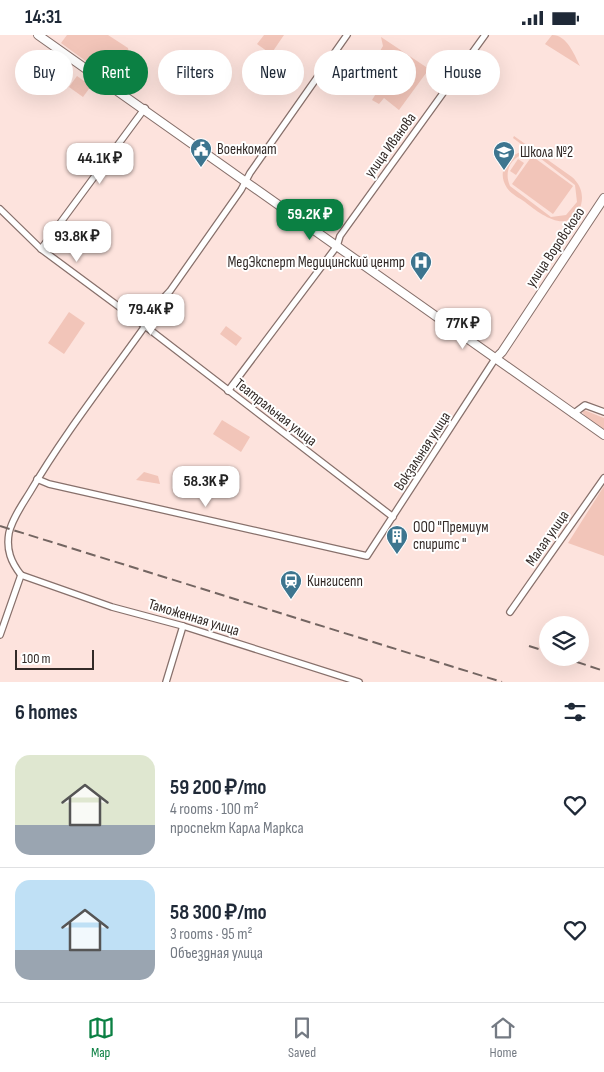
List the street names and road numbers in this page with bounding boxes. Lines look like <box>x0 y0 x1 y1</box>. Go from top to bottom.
street label: улица Иванова <box>360 109 420 182</box>
street label: улица Воровского <box>522 204 589 291</box>
street label: Театральная улица <box>231 374 321 451</box>
street label: Вокзальная улица <box>390 408 455 494</box>
street label: Малая улица <box>521 507 574 570</box>
street label: Таможенная улица <box>146 595 242 640</box>

